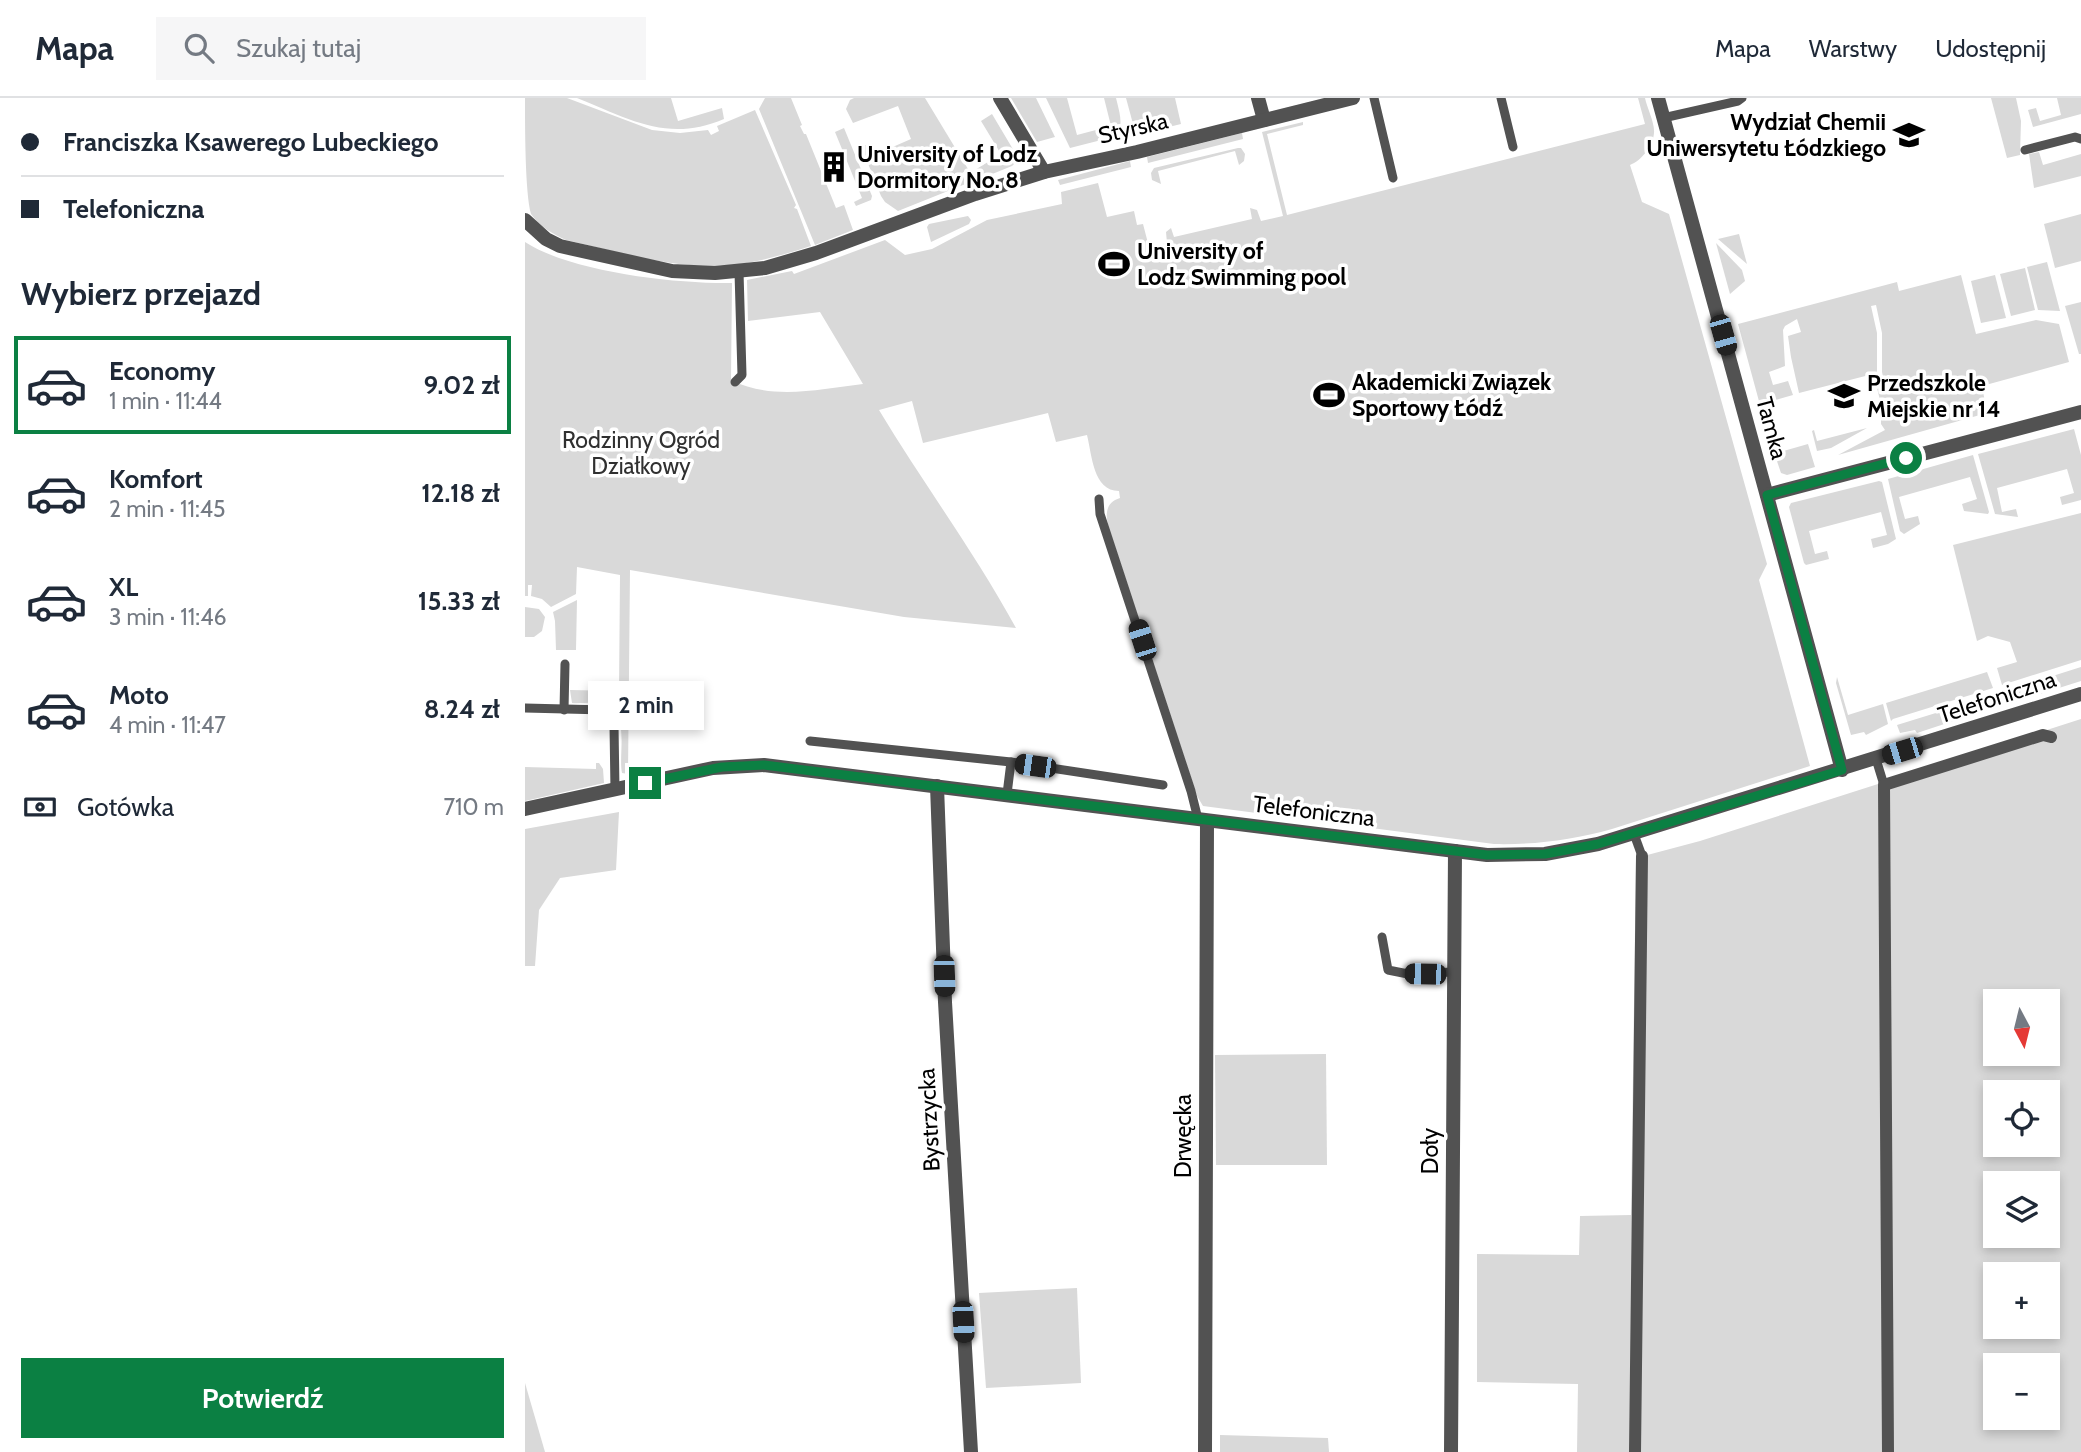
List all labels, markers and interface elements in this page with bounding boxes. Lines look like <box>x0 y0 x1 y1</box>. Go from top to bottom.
search box <box>156 17 646 80</box>
text: Mapa <box>35 28 114 68</box>
icon: search <box>180 29 218 67</box>
text: Szukaj tutaj <box>236 32 361 64</box>
text: Mapa <box>1715 34 1771 63</box>
text: Warstwy <box>1809 34 1897 63</box>
text: Udostępnij <box>1935 34 2046 63</box>
street label: Styrska <box>1096 106 1170 150</box>
place label: Wydział Chemii Uniwersytetu Łódzkiego <box>1646 108 1886 162</box>
school or university icon: Wydział Chemii Uniwersytetu Łódzkiego <box>1892 118 1926 152</box>
text: Franciszka Ksawerego Lubeckiego <box>63 126 439 158</box>
place label: University of Lodz Dormitory No. 8 <box>857 140 1037 194</box>
building icon: University of Lodz Dormitory No. 8 <box>817 150 851 184</box>
text: Telefoniczna <box>63 193 205 225</box>
place label: University of Lodz Swimming pool <box>1137 237 1346 291</box>
sports icon: University of Lodz Swimming pool <box>1097 247 1131 281</box>
text: Wybierz przejazd <box>21 274 261 313</box>
car <box>1708 312 1739 358</box>
icon: car <box>25 354 88 417</box>
text: Economy <box>109 355 215 387</box>
place label: Akademicki Związek Sportowy Łódź <box>1352 368 1552 422</box>
text: 9.02 zł <box>423 369 500 401</box>
place label: Przedszkole Miejskie nr 14 <box>1867 369 2000 423</box>
sports icon: Akademicki Związek Sportowy Łódź <box>1312 378 1346 412</box>
school or university icon: Przedszkole Miejskie nr 14 <box>1827 379 1861 413</box>
text: 1 min · 11:44 <box>109 387 222 415</box>
street label: Tamka <box>1750 394 1794 462</box>
park label: Rodzinny Ogród Działkowy <box>562 426 720 480</box>
route start <box>1890 442 1922 474</box>
icon: car <box>25 462 88 525</box>
text: Komfort <box>109 463 203 495</box>
text: 12.18 zł <box>421 477 500 509</box>
text: 2 min · 11:45 <box>109 495 225 523</box>
icon: car <box>25 570 88 633</box>
text: XL <box>109 571 138 603</box>
text: 15.33 zł <box>418 585 500 617</box>
text: 3 min · 11:46 <box>109 603 226 631</box>
car <box>1126 617 1159 663</box>
street label: Telefoniczna <box>1935 665 2059 729</box>
icon: car <box>25 678 88 741</box>
text: Moto <box>109 679 169 711</box>
callout: 2 min <box>587 682 703 730</box>
text: 2 min <box>618 691 674 719</box>
text: 8.24 zł <box>424 693 500 725</box>
text: 4 min · 11:47 <box>109 711 226 739</box>
car <box>1879 735 1926 767</box>
car <box>1013 753 1058 779</box>
route end <box>629 767 661 799</box>
icon: cash <box>21 788 59 826</box>
street label: Telefoniczna <box>1252 790 1376 832</box>
text: Gotówka <box>77 791 174 823</box>
text: 710 m <box>444 793 504 821</box>
car <box>933 955 956 997</box>
car <box>1404 963 1447 985</box>
north arrow <box>1983 989 2060 1066</box>
map controls <box>1983 989 2060 1430</box>
street label: Bystrzycka <box>912 1068 946 1172</box>
button: locate <box>1983 1080 2060 1157</box>
street label: Drwęcka <box>1169 1094 1197 1178</box>
street label: Doły <box>1416 1127 1444 1174</box>
button: layers <box>1983 1171 2060 1248</box>
button: + <box>1983 1262 2060 1339</box>
car <box>952 1300 975 1344</box>
button: − <box>1983 1353 2060 1430</box>
button: Potwierdź <box>21 1358 504 1438</box>

